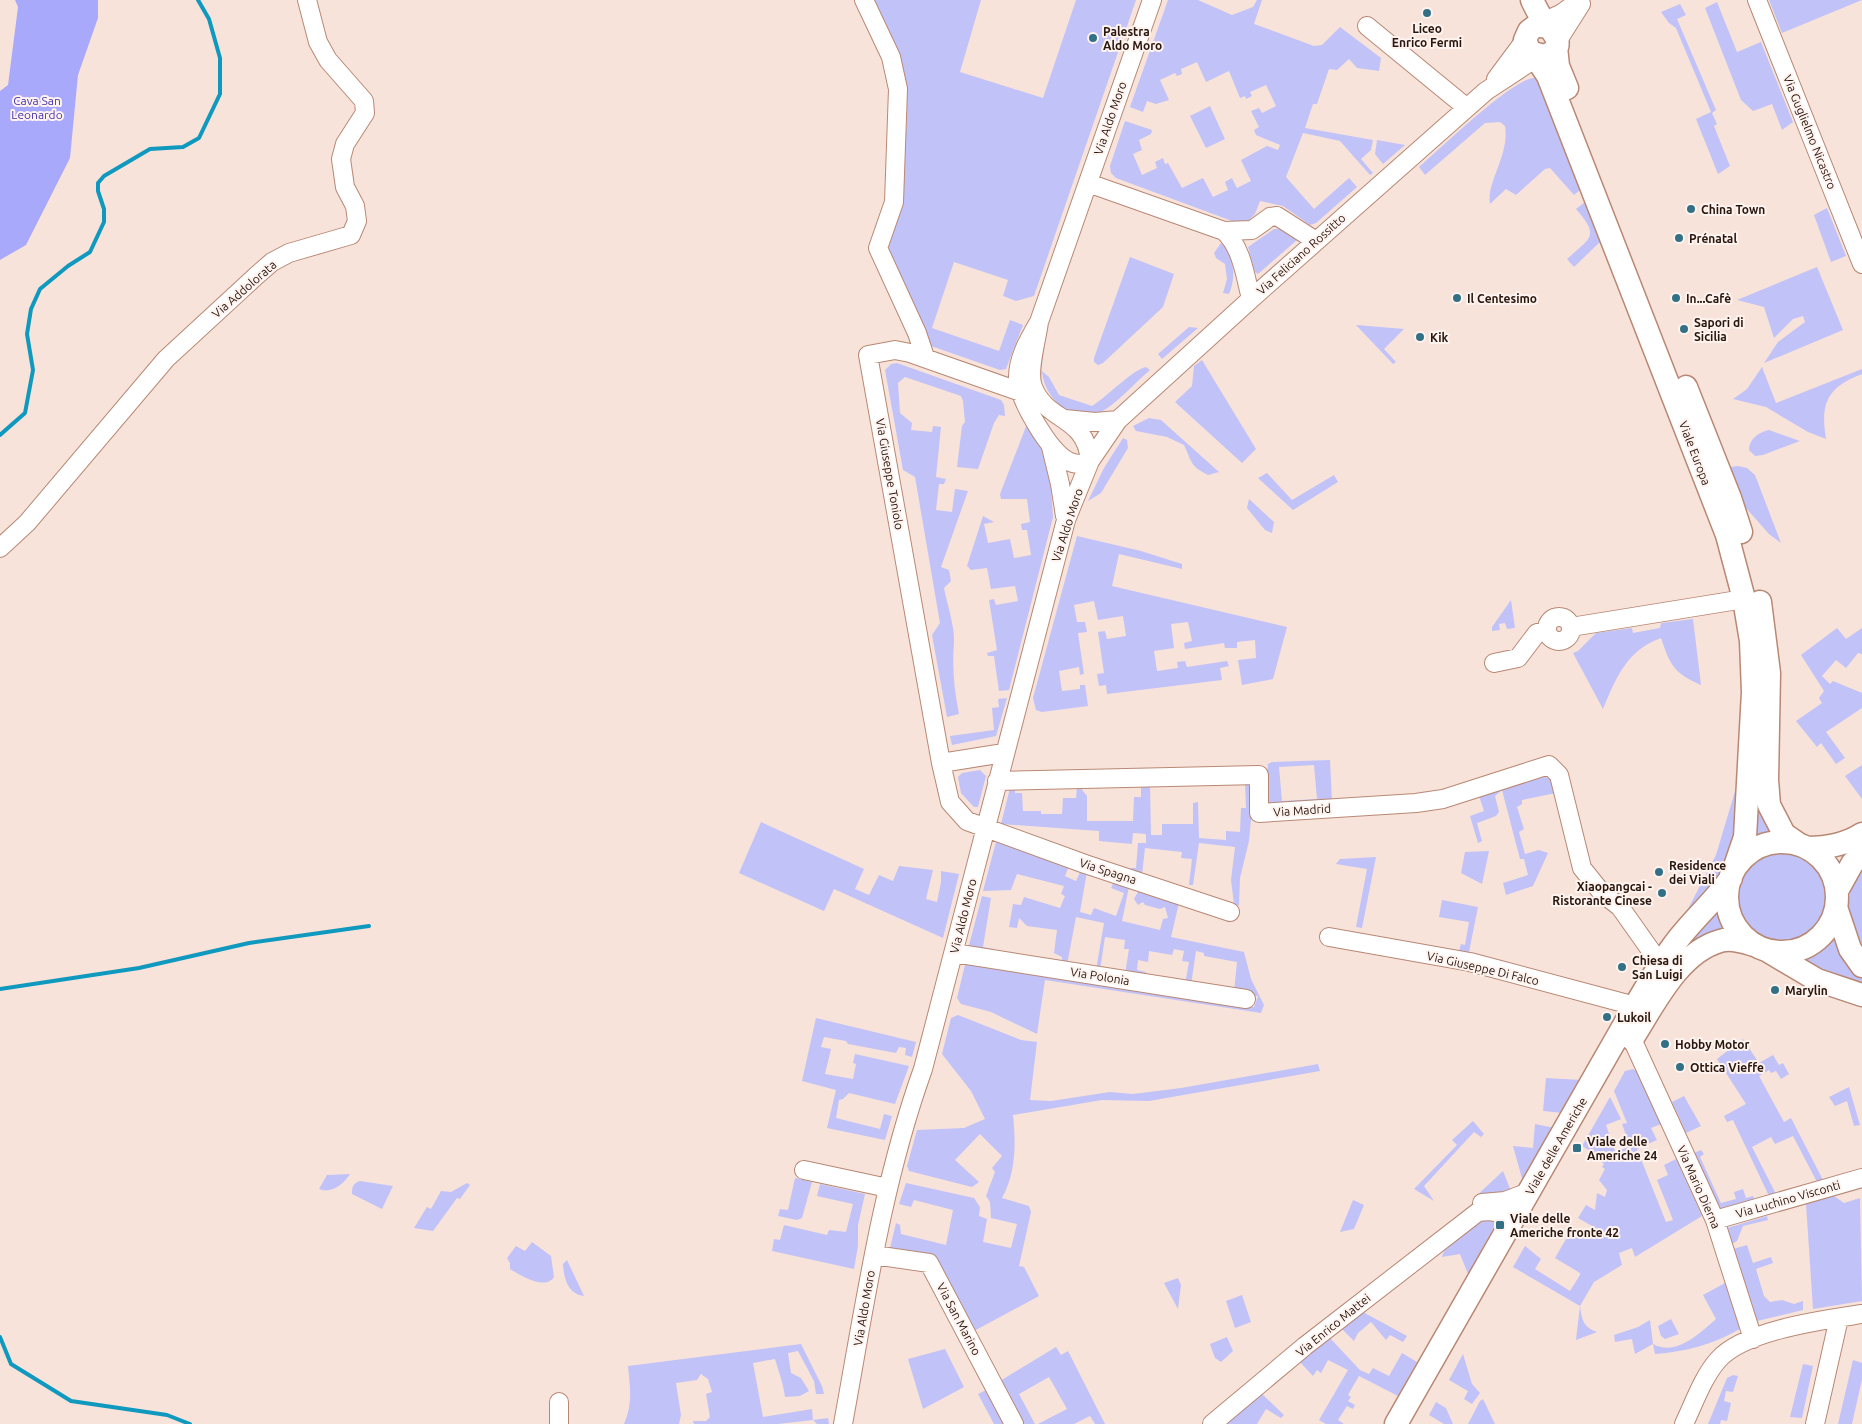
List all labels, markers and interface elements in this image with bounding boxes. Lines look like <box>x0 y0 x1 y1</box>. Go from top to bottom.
marker: Liceo Enrico Fermi <box>1421 7 1433 19</box>
place label: Liceo Enrico Fermi <box>1392 22 1462 49</box>
place label: Palestra Aldo Moro <box>1103 25 1162 52</box>
marker: Palestra Aldo Moro <box>1087 32 1099 44</box>
street label: Via Guglielmo Nicastro <box>1781 73 1839 191</box>
street label: Via Aldo Moro <box>1091 80 1129 156</box>
park label: Cava San Leonardo <box>11 94 63 121</box>
marker: China Town <box>1685 203 1697 215</box>
place label: China Town <box>1701 203 1765 216</box>
street label: Via Feliciano Rossitto <box>1254 211 1348 297</box>
marker: Prénatal <box>1673 232 1685 244</box>
place label: Prénatal <box>1689 232 1737 245</box>
street label: Via Addolorata <box>209 258 279 320</box>
marker: Il Centesimo <box>1451 292 1463 304</box>
place label: Il Centesimo <box>1467 292 1537 305</box>
marker: In...Cafè <box>1670 292 1682 304</box>
place label: In...Cafè <box>1686 292 1731 305</box>
place label: Sapori di Sicilia <box>1694 316 1744 343</box>
marker: Sapori di Sicilia <box>1678 323 1690 335</box>
marker: Kik <box>1414 331 1426 343</box>
place label: Kik <box>1430 331 1448 344</box>
street label: Via Giuseppe Toniolo <box>874 417 906 531</box>
street label: Viale Europa <box>1677 419 1713 487</box>
street label: Via Aldo Moro <box>1049 487 1085 563</box>
street label: Via Madrid <box>1273 801 1331 819</box>
street label: Via Spagna <box>1078 856 1138 886</box>
place label: Residence dei Viali <box>1669 859 1726 886</box>
marker: Residence dei Viali <box>1653 866 1665 878</box>
street label: Via Aldo Moro <box>947 877 979 955</box>
place label: Xiaopangcai - Ristorante Cinese <box>1552 880 1652 907</box>
marker: Xiaopangcai - Ristorante Cinese <box>1656 887 1668 899</box>
street label: Via Giuseppe Di Falco <box>1426 949 1540 987</box>
place label: Chiesa di San Luigi <box>1632 954 1683 981</box>
marker: Chiesa di San Luigi <box>1616 961 1628 973</box>
street label: Via Polonia <box>1069 965 1131 987</box>
marker: Marylin <box>1769 984 1781 996</box>
place label: Marylin <box>1785 984 1828 997</box>
marker: Lukoil <box>1601 1011 1613 1023</box>
place label: Lukoil <box>1617 1011 1652 1024</box>
marker: Hobby Motor <box>1659 1038 1671 1050</box>
place label: Hobby Motor <box>1675 1038 1749 1051</box>
marker: Ottica Vieffe <box>1674 1061 1686 1073</box>
place label: Ottica Vieffe <box>1690 1061 1764 1074</box>
street label: Viale delle Americhe <box>1523 1095 1589 1197</box>
place label: Viale delle Americhe 24 <box>1587 1135 1657 1162</box>
marker: Viale delle Americhe 24 <box>1571 1142 1583 1154</box>
street label: Via Mario Dierna <box>1675 1144 1723 1230</box>
street label: Via Luchino Visconti <box>1734 1178 1842 1220</box>
place label: Viale delle Americhe fronte 42 <box>1510 1212 1619 1239</box>
marker: Viale delle Americhe fronte 42 <box>1494 1219 1506 1231</box>
street label: Via Aldo Moro <box>851 1269 877 1347</box>
street label: Via San Marino <box>935 1281 983 1357</box>
street label: Via Enrico Mattei <box>1293 1291 1373 1359</box>

